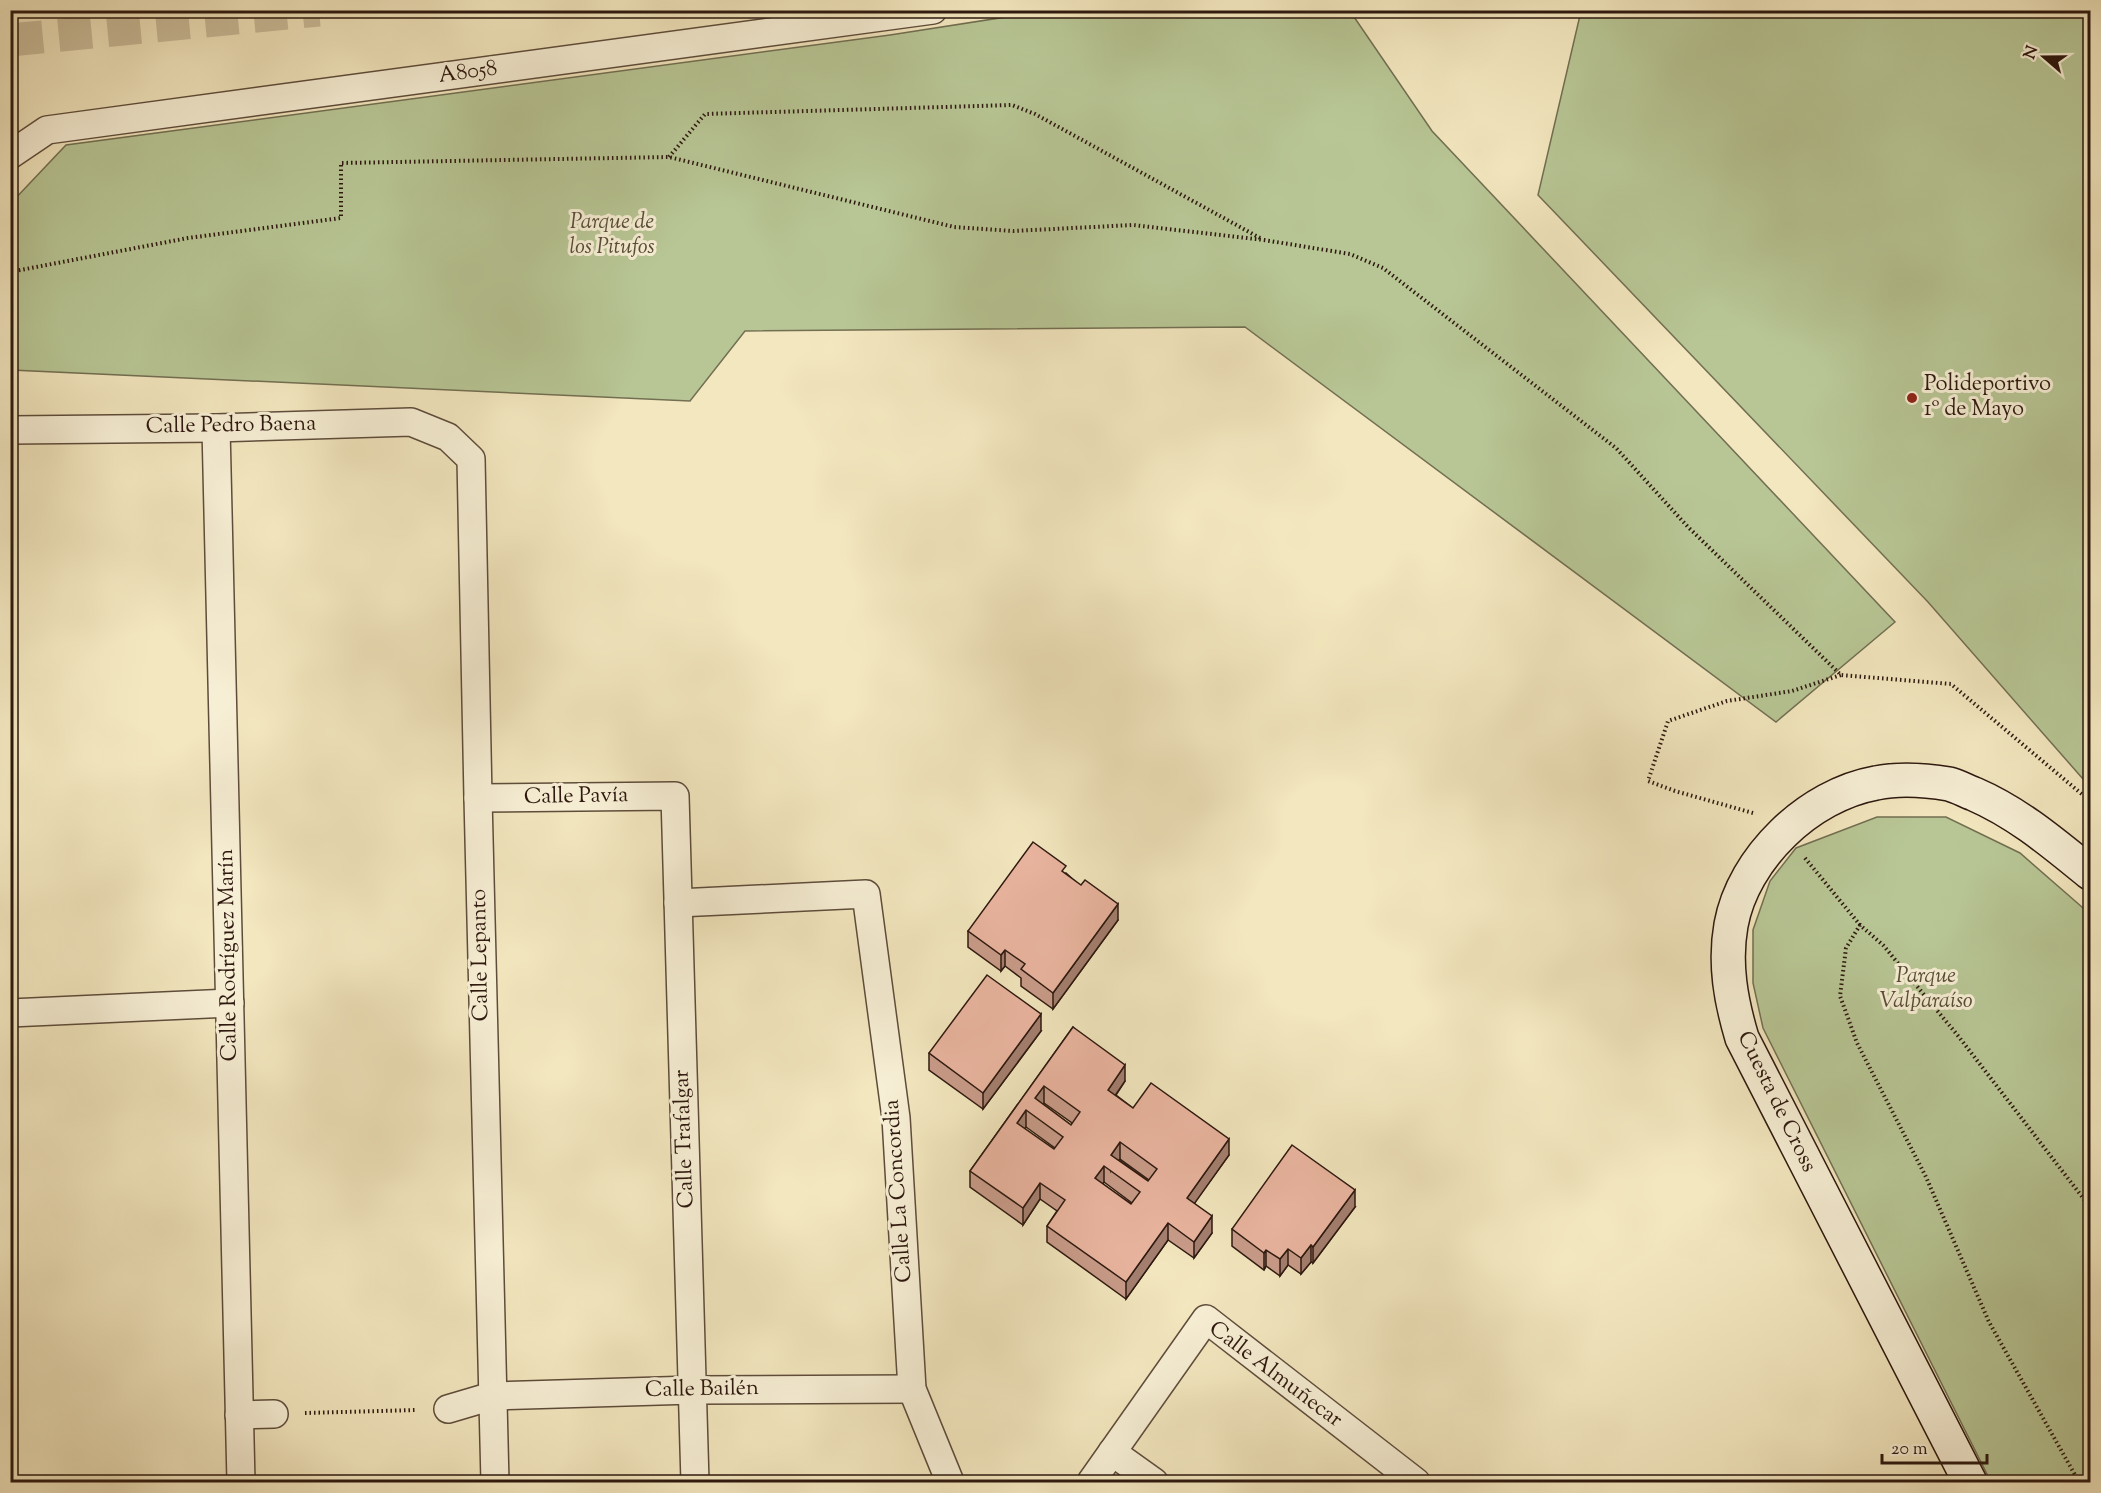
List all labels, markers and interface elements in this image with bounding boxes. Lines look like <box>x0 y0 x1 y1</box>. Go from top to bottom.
north arrow <box>2014 27 2074 87</box>
text: N <box>2019 43 2045 63</box>
street label: A8058 <box>437 53 499 93</box>
park label: Parque de los Pitufos <box>569 207 655 264</box>
place label: Polideportivo 1º de Mayo <box>1924 369 2051 426</box>
marker: Polideportivo 1º de Mayo <box>1905 391 1919 405</box>
street label: Calle Pedro Baena <box>145 409 317 443</box>
street label: Calle Pavía <box>524 780 628 814</box>
street label: Calle Rodríguez Marín <box>211 848 247 1062</box>
street label: Calle Lepanto <box>464 888 498 1022</box>
park label: Parque Valparaíso <box>1879 961 1973 1018</box>
street label: Cuesta de Cross <box>1728 1026 1824 1178</box>
street label: Calle Trafalgar <box>667 1069 703 1209</box>
street label: Calle La Concordia <box>877 1098 921 1284</box>
street label: Calle Almuñecar <box>1201 1314 1349 1436</box>
street label: Calle Bailén <box>645 1373 759 1407</box>
scale bar <box>1882 1427 1987 1465</box>
text: 20 m <box>1891 1437 1928 1463</box>

